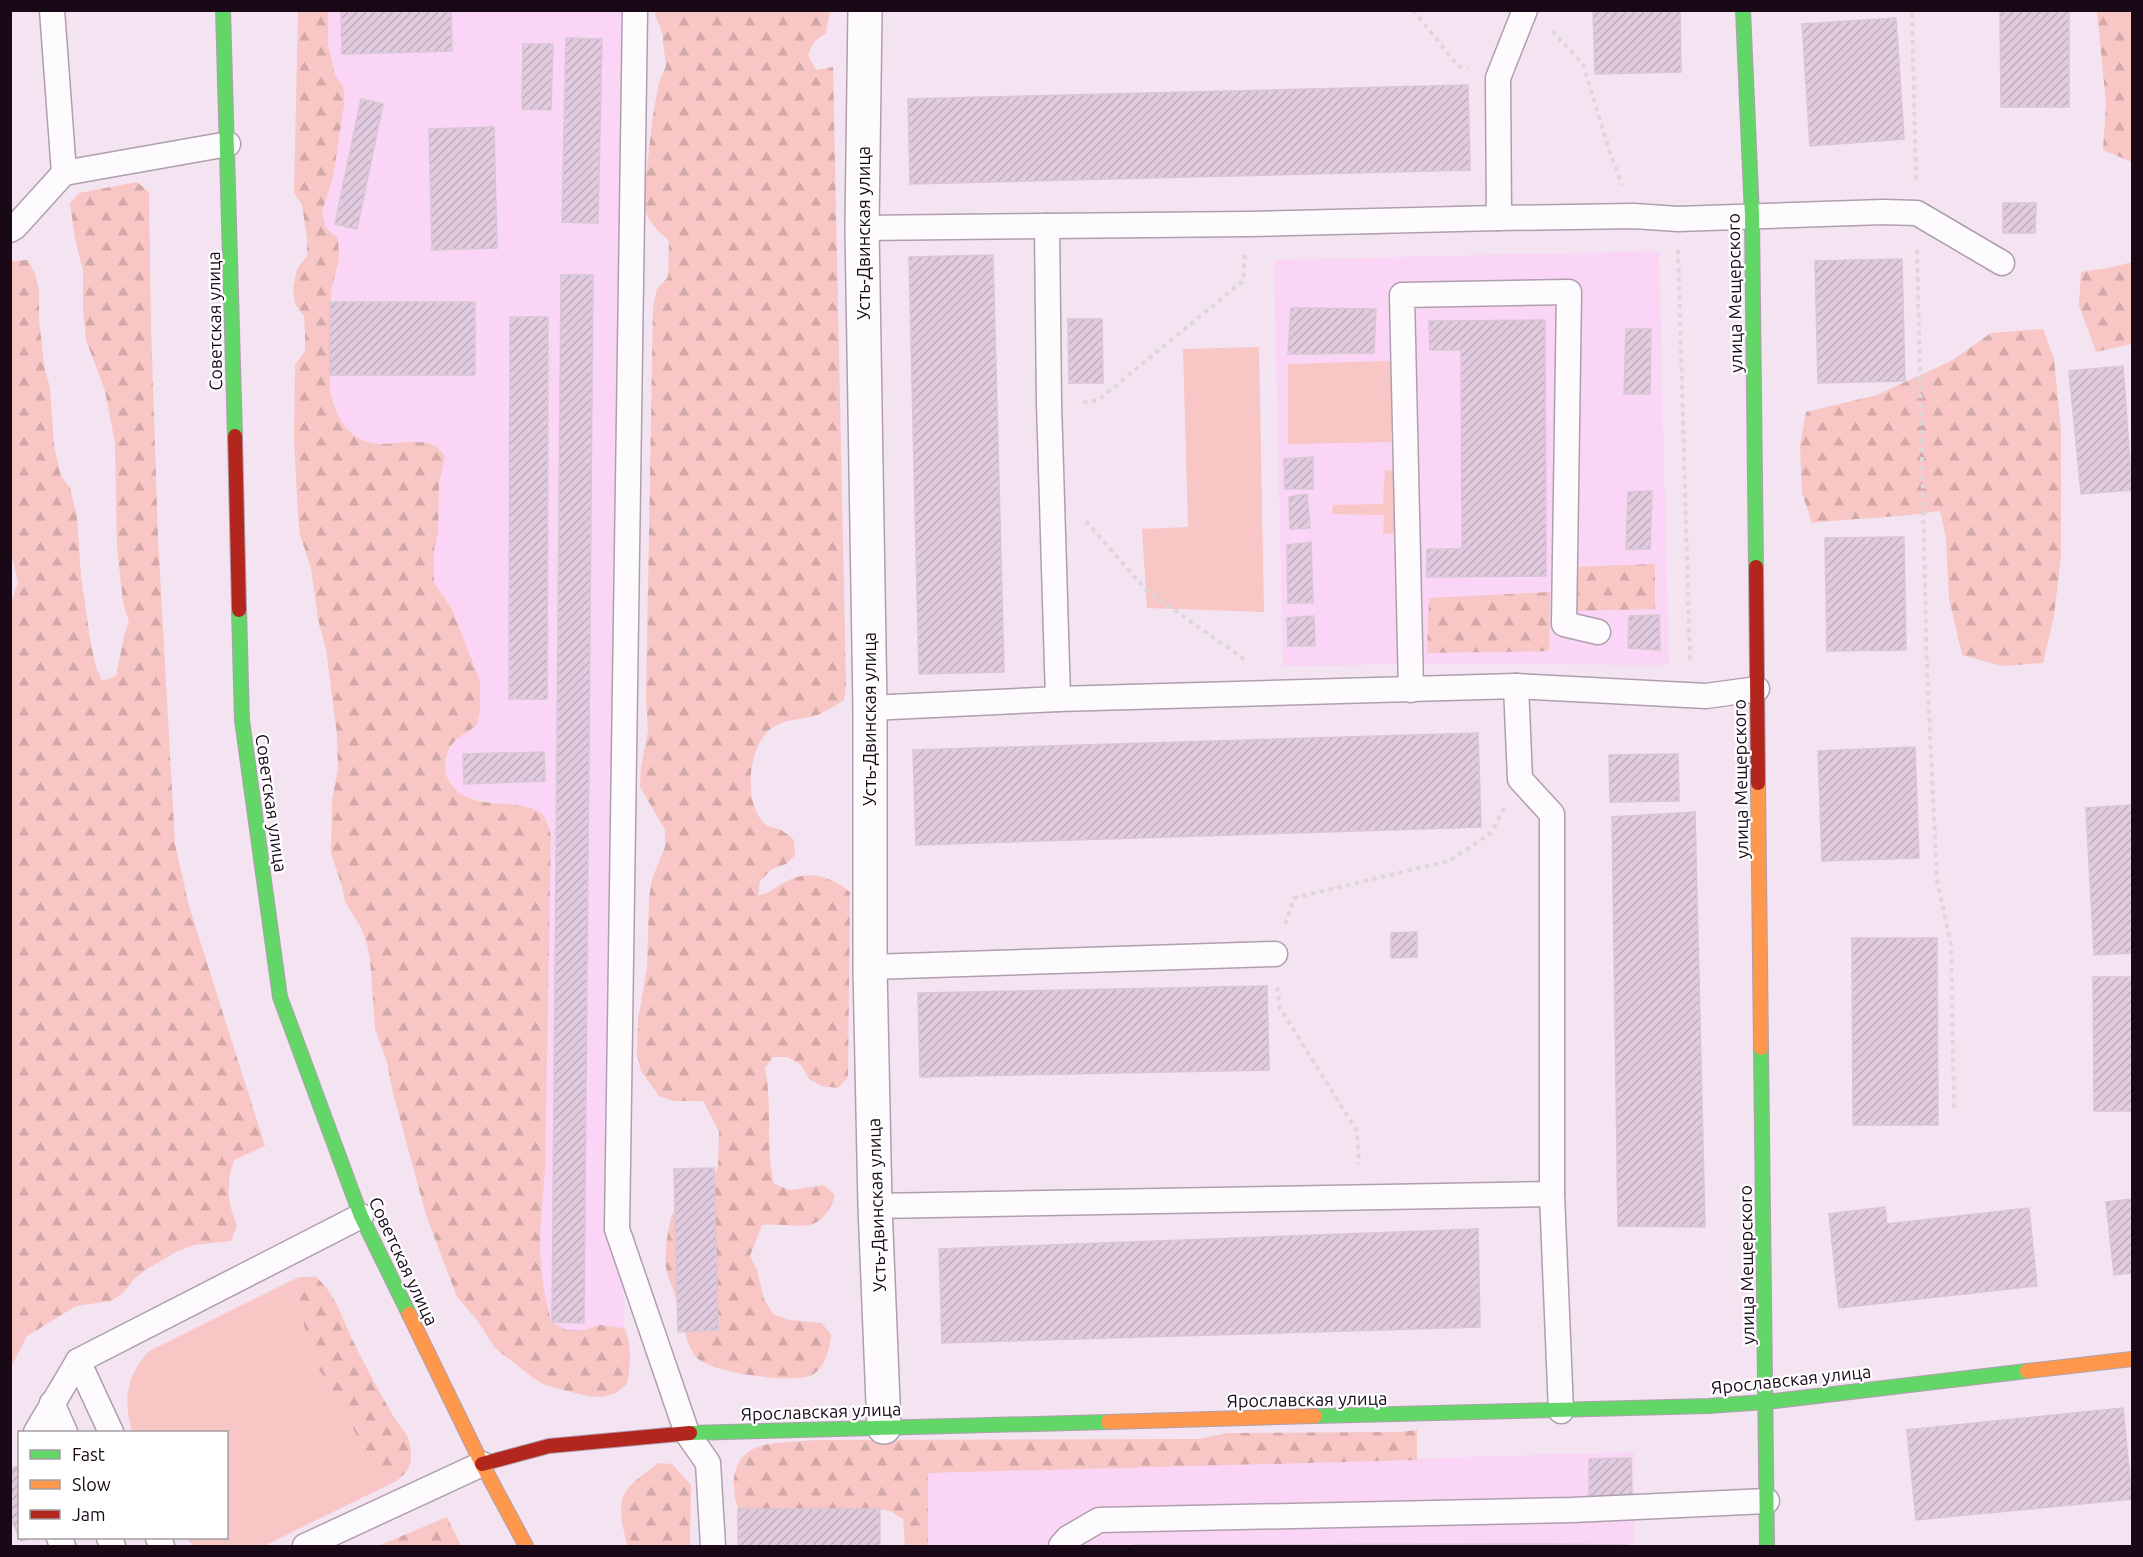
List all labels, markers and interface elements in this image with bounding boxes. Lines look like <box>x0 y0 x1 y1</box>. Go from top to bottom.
street label: Усть-Двинская улица <box>853 146 873 320</box>
street label: улица Мещерского <box>1723 213 1745 373</box>
street label: Советская улица <box>203 251 225 391</box>
street label: Усть-Двинская улица <box>859 632 879 806</box>
street label: улица Мещерского <box>1729 699 1751 859</box>
street label: Советская улица <box>252 733 292 873</box>
street label: Усть-Двинская улица <box>863 1118 889 1292</box>
street label: улица Мещерского <box>1735 1185 1757 1345</box>
street label: Советская улица <box>365 1194 443 1328</box>
street label: Ярославская улица <box>1710 1361 1872 1397</box>
street label: Ярославская улица <box>1227 1388 1387 1410</box>
street label: Ярославская улица <box>740 1398 902 1424</box>
legend <box>18 1431 228 1539</box>
text: Fast <box>72 1444 105 1464</box>
text: Slow <box>72 1474 111 1494</box>
text: Jam <box>72 1504 106 1524</box>

